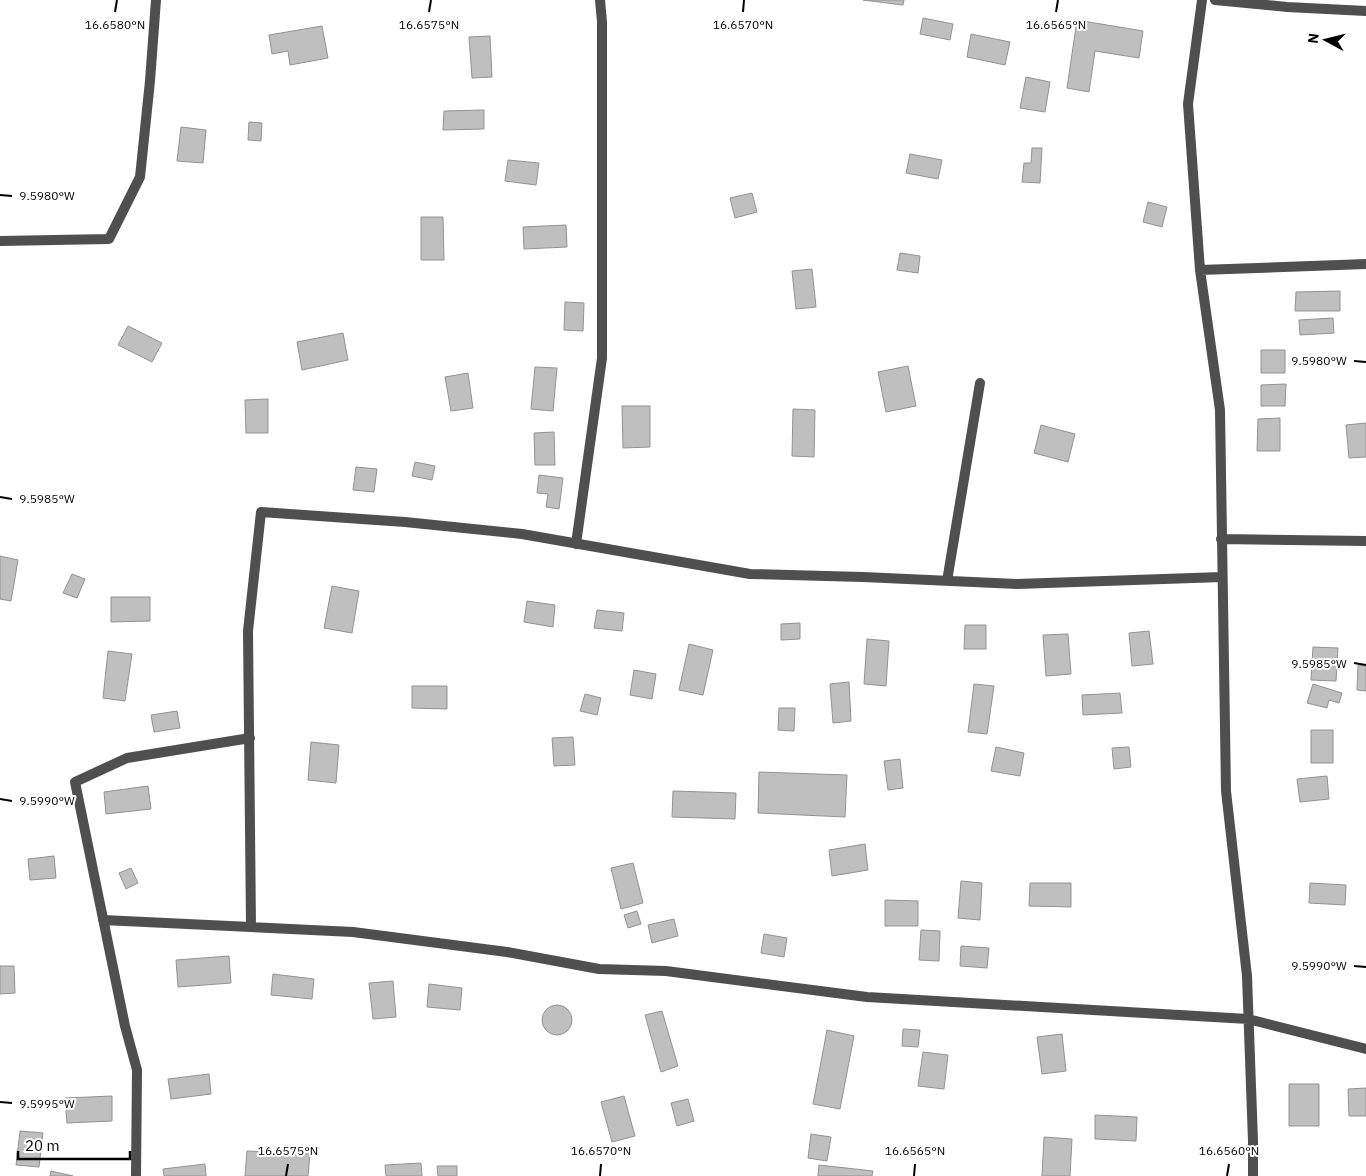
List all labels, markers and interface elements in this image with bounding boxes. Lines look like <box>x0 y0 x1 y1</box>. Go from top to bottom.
north arrow <box>1301 15 1351 65</box>
text: 16.6580°N <box>85 17 145 32</box>
text: 16.6575°N <box>399 17 459 32</box>
text: 16.6570°N <box>713 17 773 32</box>
text: 16.6565°N <box>1026 17 1086 32</box>
text: N <box>1304 32 1323 45</box>
text: 9.5980°W <box>19 188 75 203</box>
text: 9.5980°W <box>1291 353 1347 368</box>
text: 9.5985°W <box>19 491 75 506</box>
text: 9.5985°W <box>1291 656 1347 671</box>
text: 9.5990°W <box>19 793 75 808</box>
text: 9.5990°W <box>1291 958 1347 973</box>
text: 9.5995°W <box>19 1096 75 1111</box>
scale bar <box>18 1128 130 1160</box>
text: 20 m <box>25 1136 60 1155</box>
text: 16.6575°N <box>258 1143 318 1158</box>
text: 16.6570°N <box>571 1143 631 1158</box>
text: 16.6565°N <box>885 1143 945 1158</box>
text: 16.6560°N <box>1199 1143 1259 1158</box>

